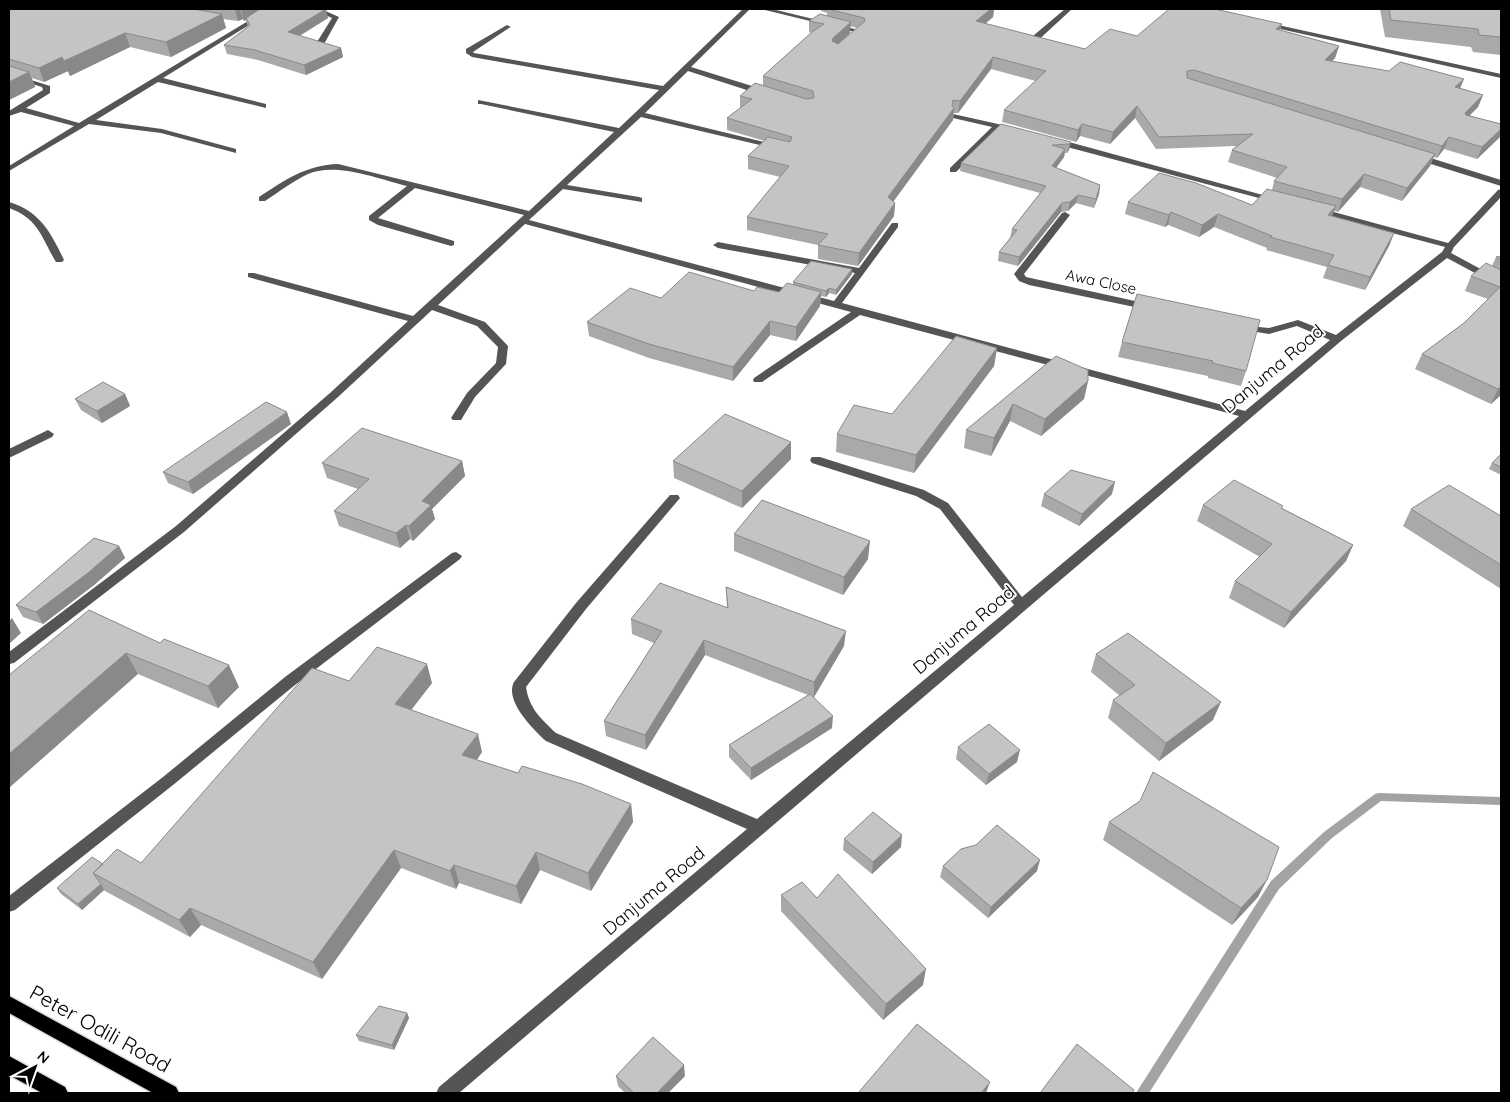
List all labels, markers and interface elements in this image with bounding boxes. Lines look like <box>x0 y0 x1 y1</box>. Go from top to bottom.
street label: Awa Close <box>1064 265 1138 298</box>
street label: Danjuma Road <box>1217 319 1328 418</box>
street label: Danjuma Road <box>908 580 1019 679</box>
street label: Danjuma Road <box>598 841 709 940</box>
street label: Peter Odili Road <box>25 979 176 1078</box>
north arrow <box>10 1042 60 1092</box>
text: N <box>34 1047 53 1067</box>

